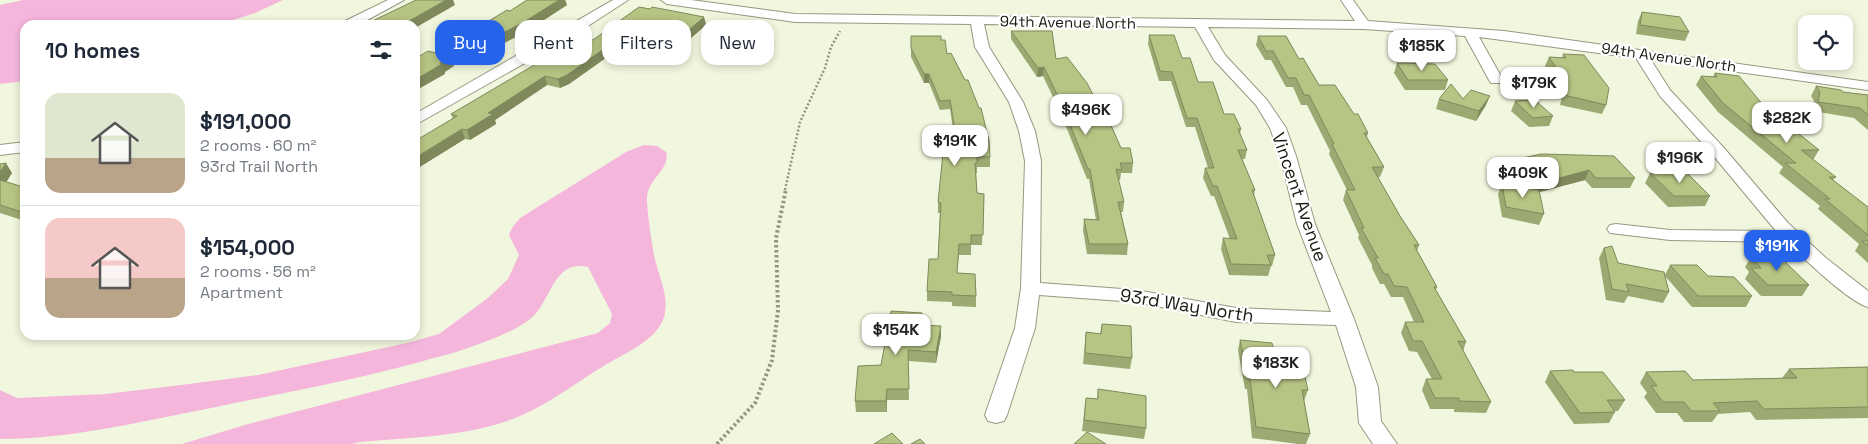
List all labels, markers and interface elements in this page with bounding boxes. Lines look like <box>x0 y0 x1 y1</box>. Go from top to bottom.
street label: 94th Avenue North <box>1000 11 1136 33</box>
map controls <box>1798 15 1853 70</box>
button: locate <box>1798 15 1853 70</box>
chip: Buy <box>435 20 505 65</box>
chip: Rent <box>515 20 592 65</box>
chip: Filters <box>602 20 691 65</box>
chip: New <box>701 20 774 65</box>
pin: $185K <box>1387 30 1457 72</box>
text: $185K <box>1399 35 1445 56</box>
icon: filters <box>367 36 395 64</box>
text: 10 homes <box>45 37 140 64</box>
street label: 94th Avenue North <box>1600 38 1738 76</box>
pin: $179K <box>1499 66 1569 109</box>
text: $179K <box>1511 72 1557 93</box>
pin: $496K <box>1051 94 1121 136</box>
text: $496K <box>1061 99 1111 120</box>
pin: $282K <box>1752 102 1822 144</box>
text: $282K <box>1763 107 1811 128</box>
text: $191,000 <box>200 108 291 135</box>
icon: home <box>85 113 145 173</box>
pin: $191K <box>920 124 990 167</box>
street label: Vincent Avenue <box>1267 129 1333 265</box>
text: $191K <box>933 130 977 151</box>
text: 2 rooms · 60 m² <box>200 135 316 156</box>
pin: $196K <box>1645 142 1715 184</box>
text: $196K <box>1657 147 1703 168</box>
text: 93rd Trail North <box>200 156 318 177</box>
pin: $409K <box>1488 156 1558 199</box>
text: $409K <box>1498 162 1548 183</box>
pin: $191K <box>1742 230 1812 272</box>
text: $154,000 <box>200 234 295 261</box>
text: $191K <box>1755 235 1799 256</box>
icon: home <box>85 238 145 298</box>
text: 2 rooms · 56 m² <box>200 261 316 282</box>
text: Apartment <box>200 282 283 303</box>
street label: 93rd Way North <box>1119 283 1255 327</box>
pin: $154K <box>861 314 931 356</box>
text: $154K <box>873 319 919 340</box>
pin: $183K <box>1241 346 1311 389</box>
text: $183K <box>1253 352 1299 373</box>

